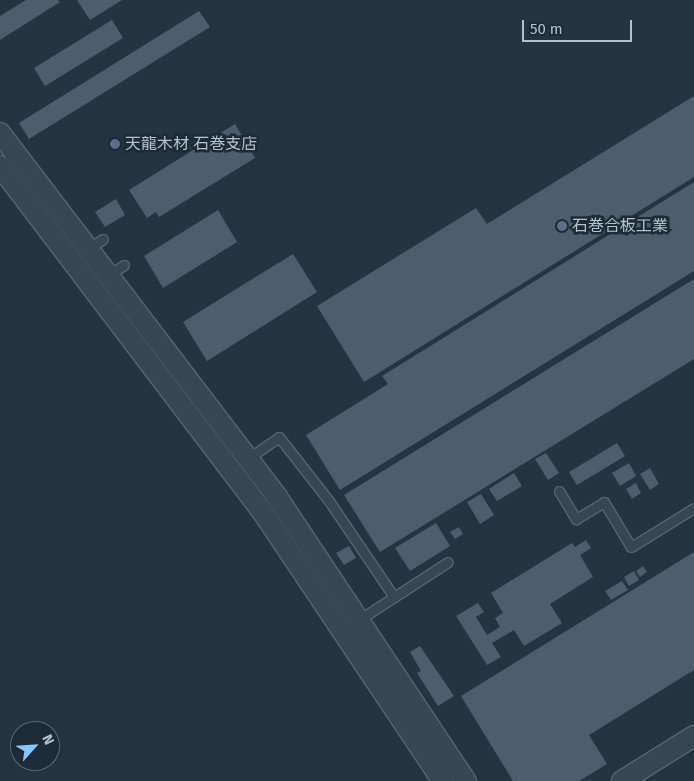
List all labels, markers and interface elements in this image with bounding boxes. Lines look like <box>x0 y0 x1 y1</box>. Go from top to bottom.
scale bar <box>524 10 634 42</box>
text: 50 m <box>530 20 563 38</box>
place label: 天龍木材 石巻支店 <box>125 134 257 154</box>
marker: 天龍木材 石巻支店 <box>109 138 121 150</box>
place label: 石巻合板工業 <box>572 216 668 236</box>
marker: 石巻合板工業 <box>556 220 568 232</box>
north arrow <box>10 721 60 771</box>
text: N <box>38 732 58 748</box>

